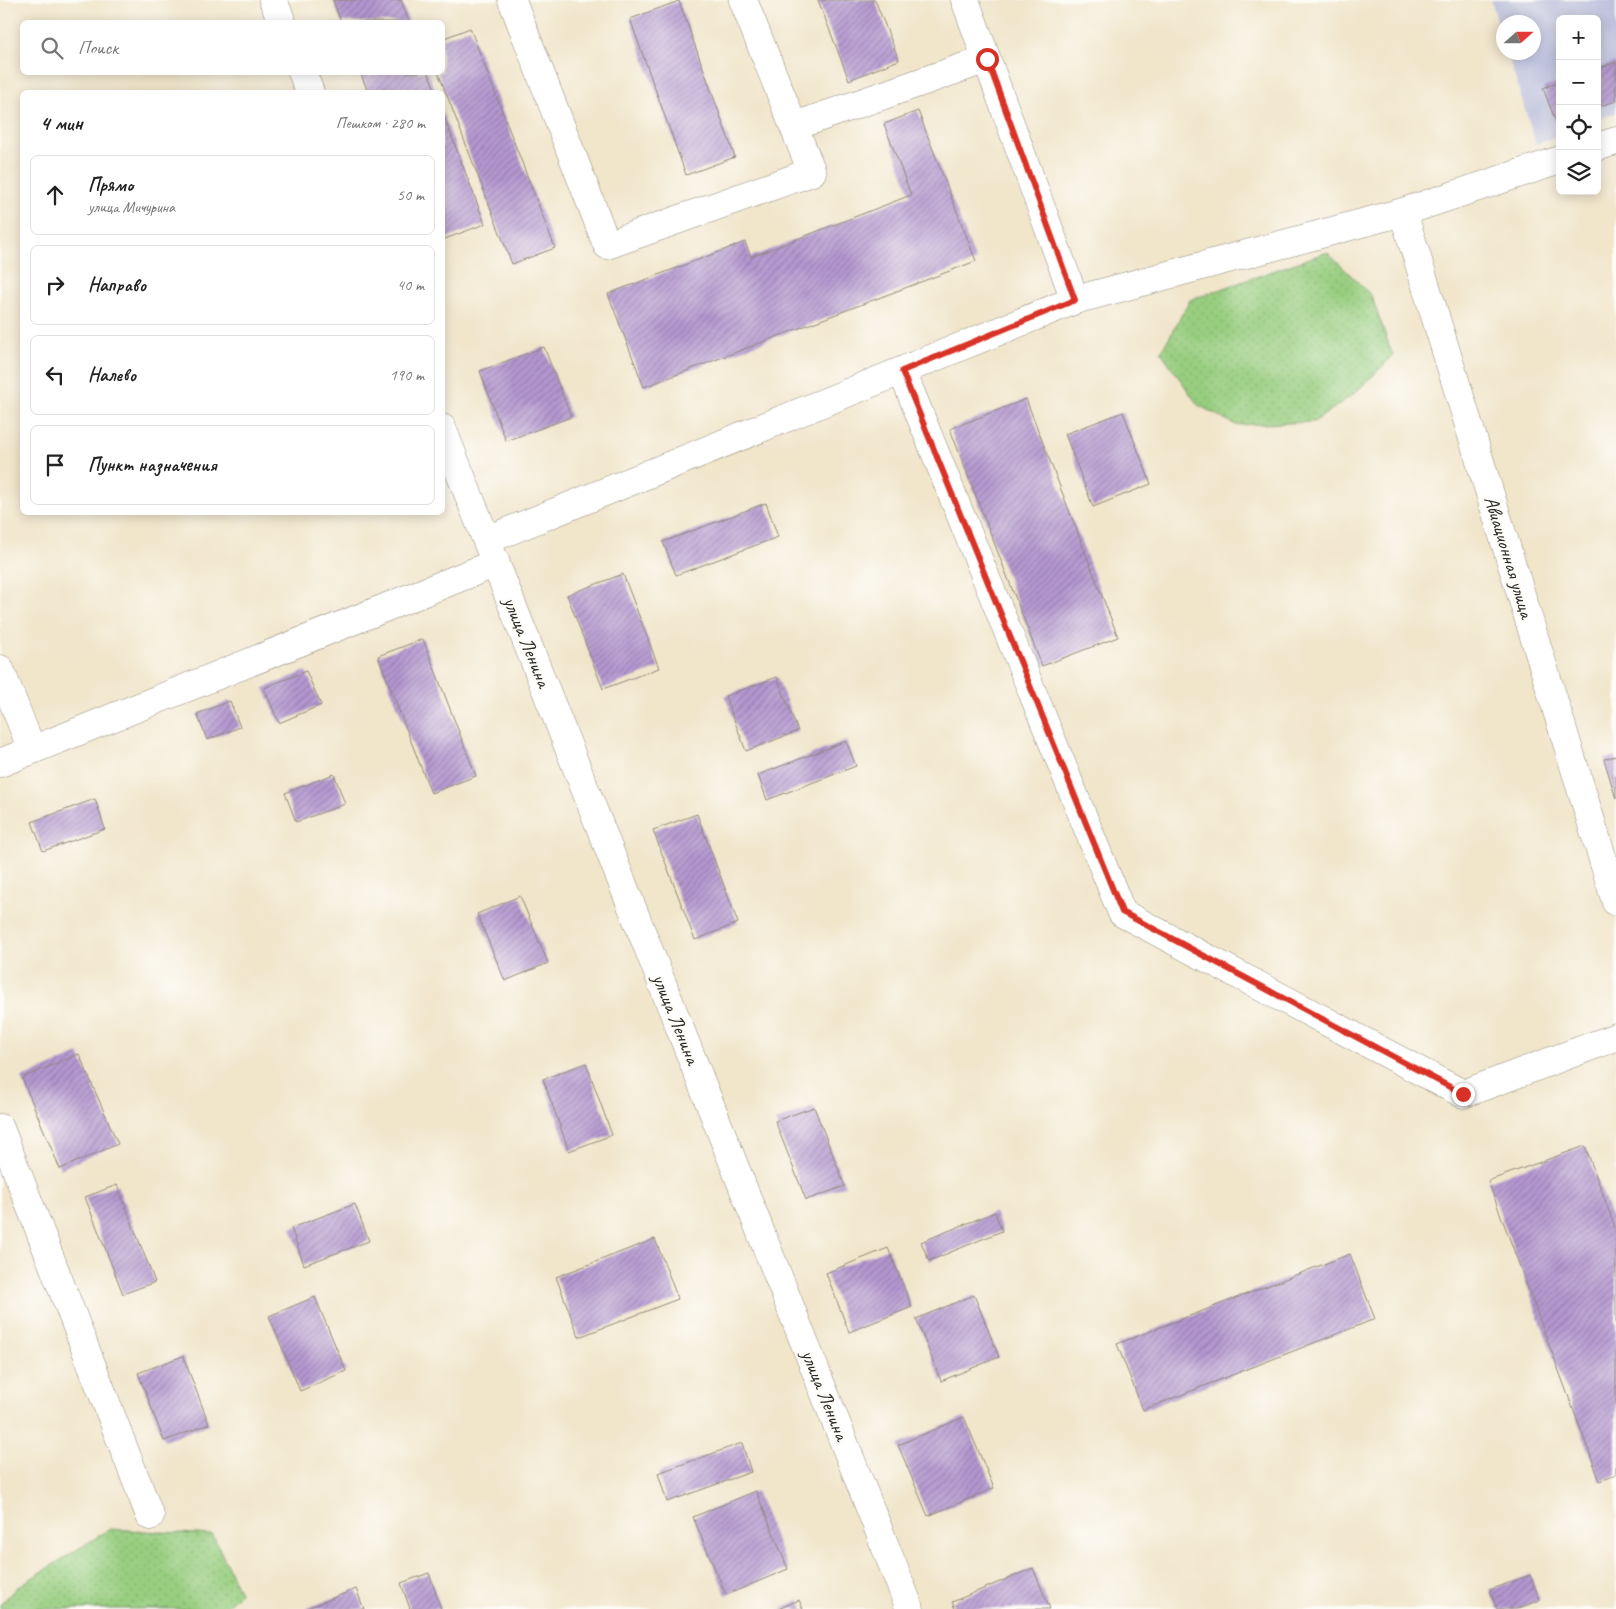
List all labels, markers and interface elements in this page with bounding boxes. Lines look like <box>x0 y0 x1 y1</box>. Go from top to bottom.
north arrow <box>1496 15 1541 60</box>
map controls <box>1556 15 1601 195</box>
button: + <box>1556 15 1601 60</box>
search box <box>20 20 445 75</box>
icon: search <box>38 34 66 62</box>
text: Поиск <box>78 36 118 60</box>
route start <box>976 48 999 71</box>
button: − <box>1556 60 1601 105</box>
button: locate <box>1556 105 1601 150</box>
text: 4 мин <box>40 110 83 136</box>
text: Пешком · 280 m <box>336 113 425 133</box>
button: layers <box>1556 150 1601 195</box>
text: Прямо <box>88 173 133 197</box>
icon: ahead <box>41 181 69 209</box>
text: 50 m <box>397 185 424 205</box>
text: улица Мичурина <box>88 197 175 217</box>
icon: right <box>41 271 69 299</box>
text: Направо <box>88 273 146 297</box>
text: 40 m <box>397 275 424 295</box>
icon: left <box>41 361 69 389</box>
text: Налево <box>88 363 136 387</box>
text: 190 m <box>390 365 424 385</box>
icon: arrive <box>41 451 69 479</box>
text: Пункт назначения <box>88 453 217 477</box>
street label: Авиационная улица <box>1479 493 1540 623</box>
street label: улица Ленина <box>497 592 557 692</box>
street label: улица Ленина <box>646 969 706 1069</box>
route end <box>1452 1083 1475 1106</box>
street label: улица Ленина <box>795 1345 855 1445</box>

